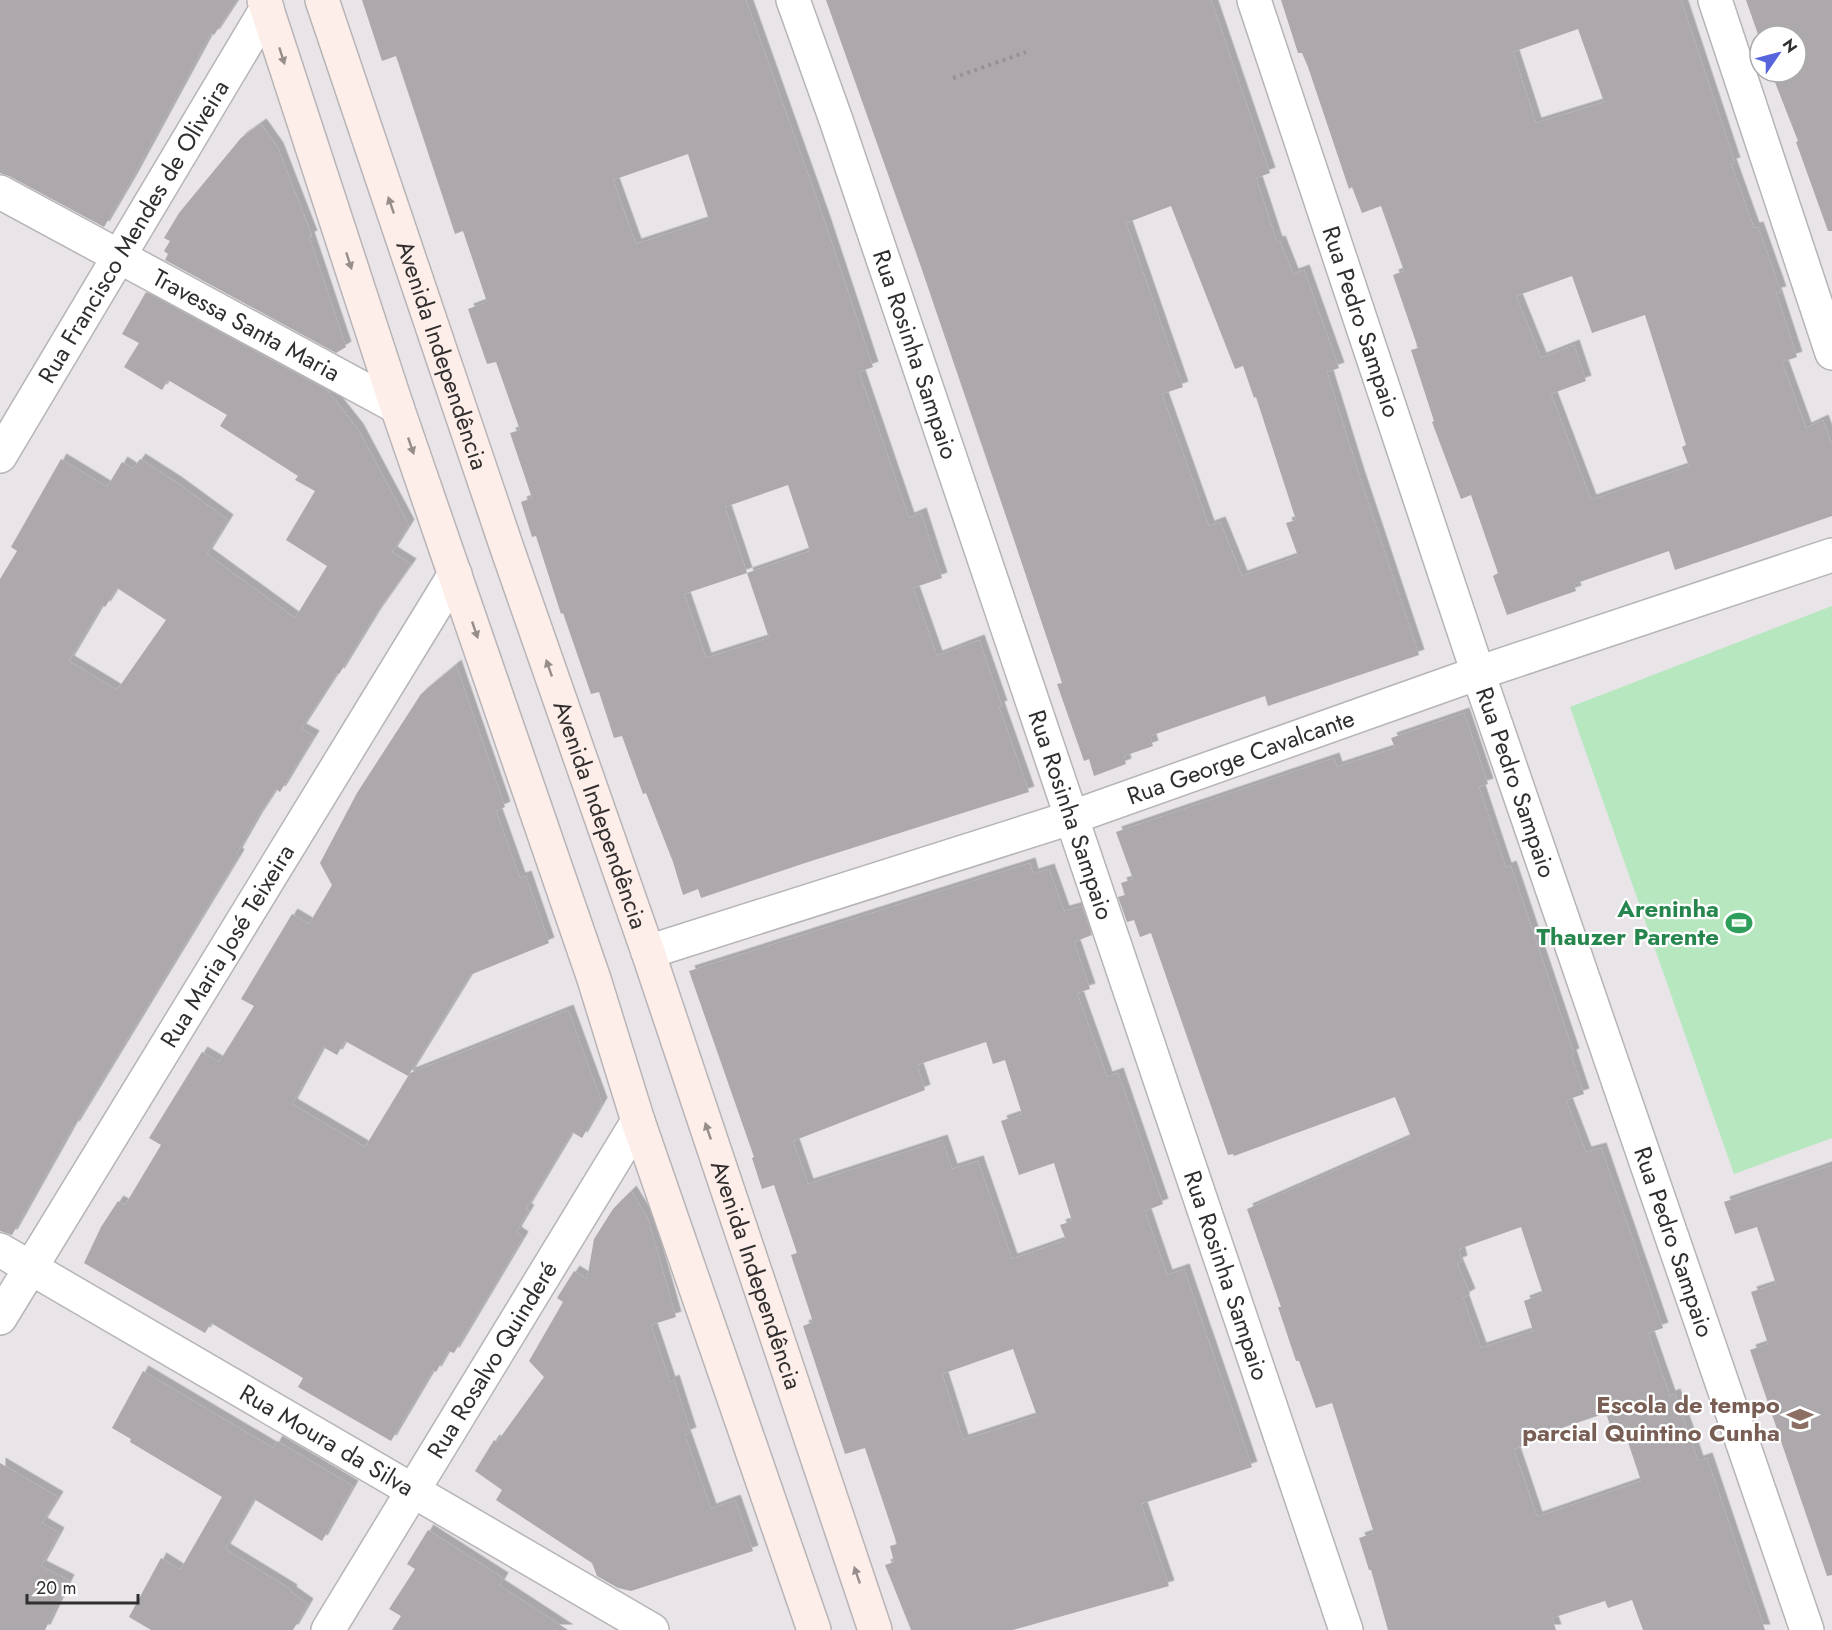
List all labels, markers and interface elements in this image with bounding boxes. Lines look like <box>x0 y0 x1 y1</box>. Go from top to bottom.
north arrow <box>1748 24 1808 84</box>
text: N <box>1777 34 1803 57</box>
one-way arrow <box>278 47 287 65</box>
street label: Rua Francisco Mendes de Oliveira <box>29 73 237 390</box>
one-way arrow <box>386 196 396 214</box>
street label: Rua Pedro Sampaio <box>1313 221 1410 422</box>
street label: Avenida Independência <box>387 236 497 474</box>
street label: Rua Rosinha Sampaio <box>864 245 967 464</box>
one-way arrow <box>345 252 355 270</box>
street label: Travessa Santa Maria <box>146 260 346 390</box>
one-way arrow <box>406 437 416 455</box>
one-way arrow <box>470 621 480 639</box>
one-way arrow <box>543 659 553 677</box>
street label: Rua Pedro Sampaio <box>1467 682 1565 882</box>
street label: Avenida Independência <box>545 696 657 934</box>
street label: Rua George Cavalcante <box>1122 700 1359 813</box>
street label: Rua Rosinha Sampaio <box>1020 705 1123 924</box>
street label: Rua Maria José Teixeira <box>151 837 303 1054</box>
place label: Areninha Thauzer Parente <box>1537 891 1719 954</box>
sports icon: Areninha Thauzer Parente <box>1724 908 1754 938</box>
one-way arrow <box>702 1122 712 1140</box>
street label: Rua Pedro Sampaio <box>1625 1142 1723 1342</box>
street label: Avenida Independência <box>702 1156 811 1394</box>
street label: Rua Rosinha Sampaio <box>1175 1166 1278 1385</box>
street label: Rua Rosalvo Quinderé <box>418 1254 566 1465</box>
street label: Rua Moura da Silva <box>233 1375 421 1504</box>
place label: Escola de tempo parcial Quintino Cunha <box>1522 1387 1780 1450</box>
school or university icon: Escola de tempo parcial Quintino Cunha <box>1785 1404 1815 1434</box>
one-way arrow <box>851 1565 861 1583</box>
scale bar <box>27 1567 138 1605</box>
text: 20 m <box>36 1575 76 1601</box>

